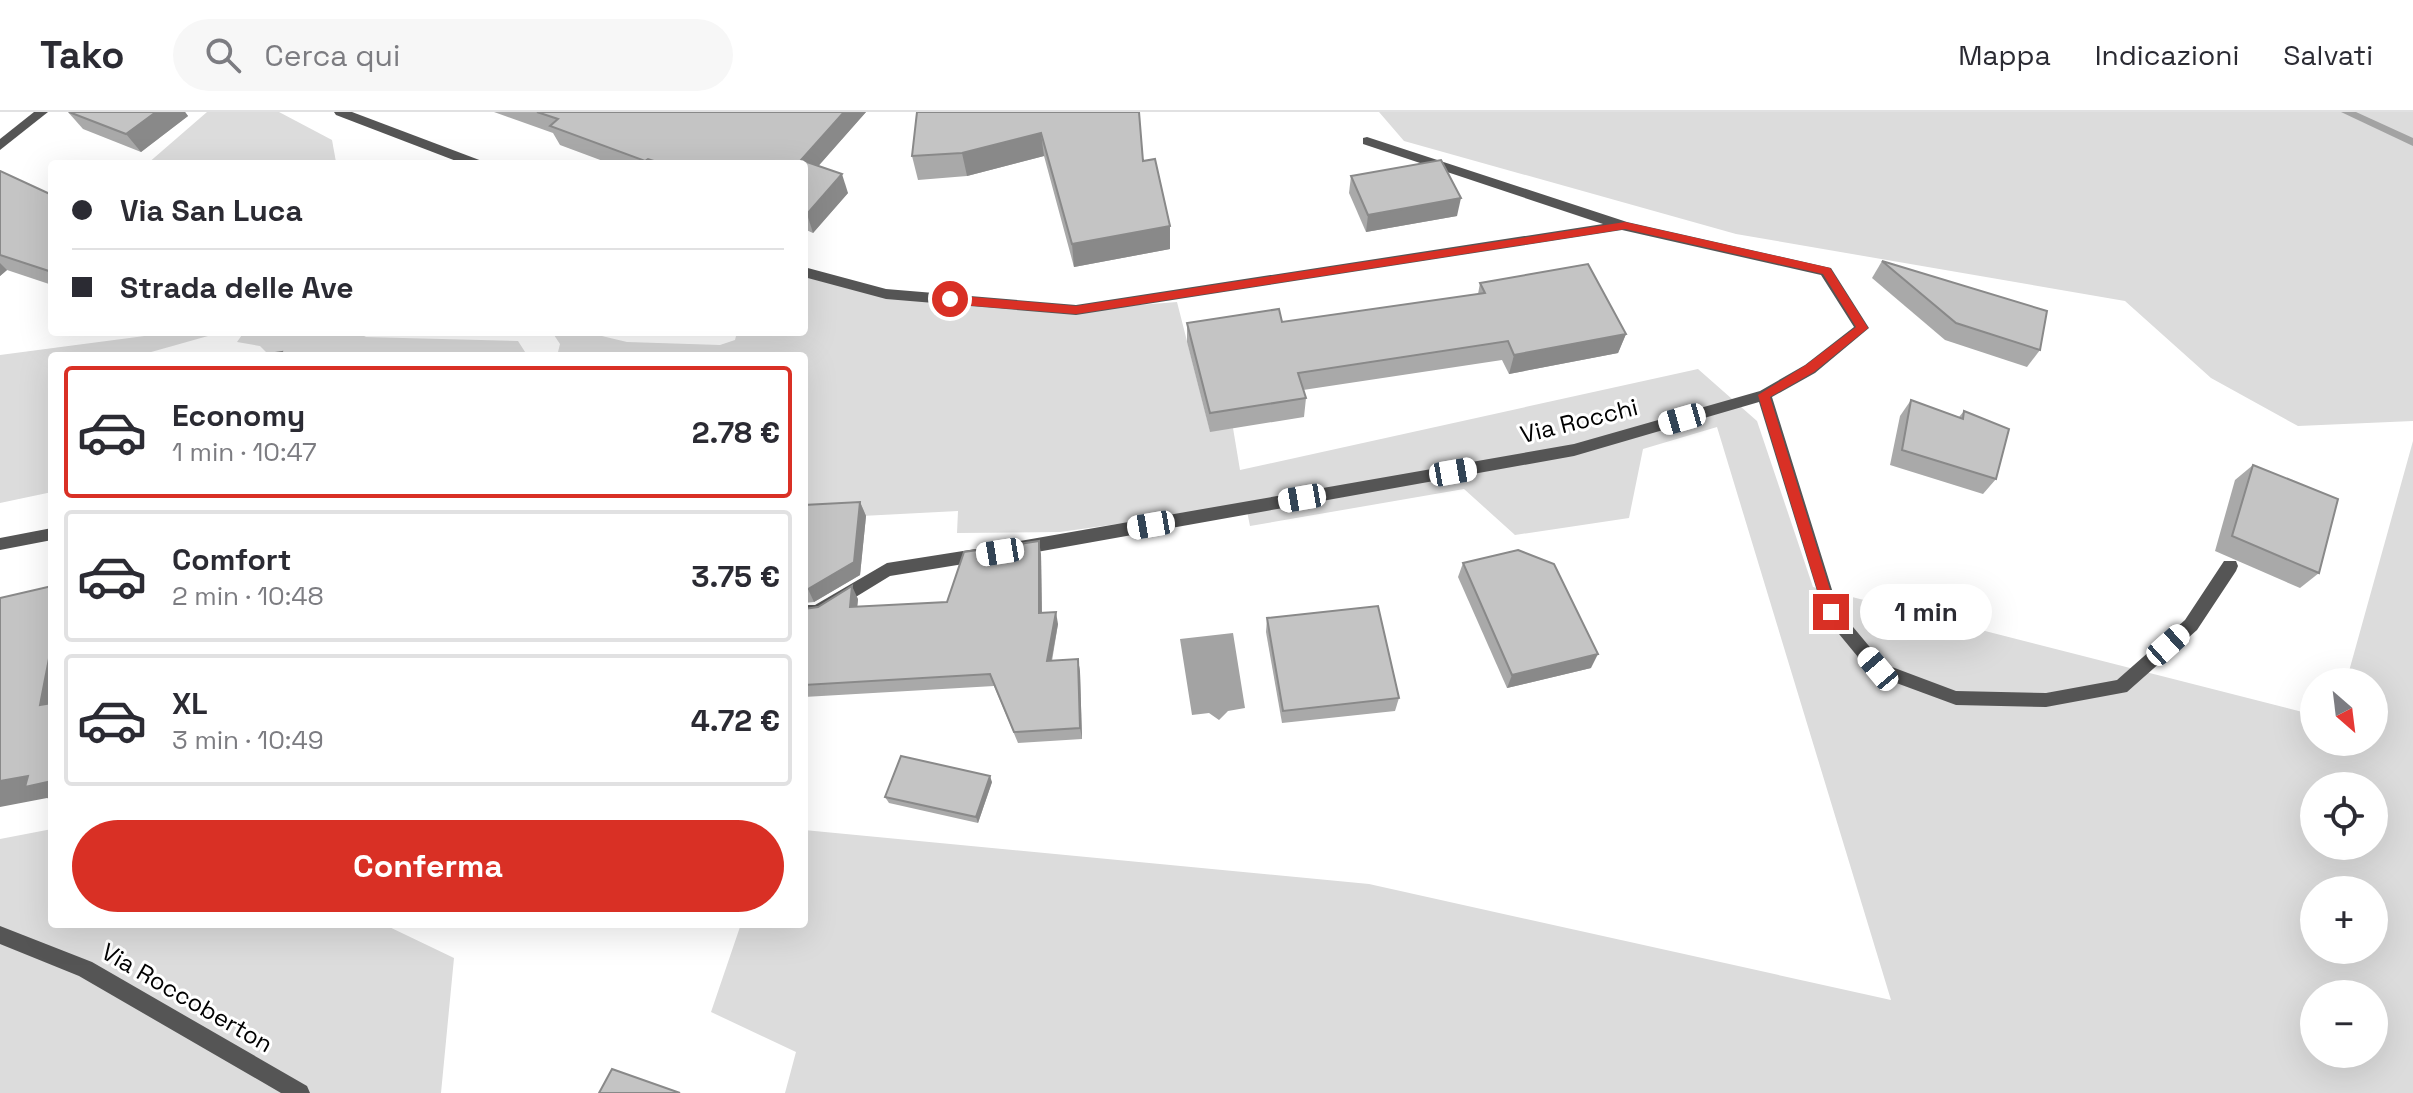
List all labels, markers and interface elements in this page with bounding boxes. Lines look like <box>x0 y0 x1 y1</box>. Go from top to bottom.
search box <box>173 19 733 91</box>
text: Tako <box>40 31 125 79</box>
icon: search <box>201 33 245 77</box>
text: Cerca qui <box>265 36 400 75</box>
text: Mappa <box>1958 37 2051 73</box>
text: Indicazioni <box>2095 37 2239 73</box>
text: Salvati <box>2283 37 2373 73</box>
text: Via San Luca <box>120 191 303 230</box>
text: Strada delle Ave <box>120 268 354 307</box>
route start <box>932 281 968 317</box>
street label: Via Rocchi <box>1517 391 1641 450</box>
icon: car <box>76 396 148 468</box>
text: Economy <box>172 396 305 435</box>
car <box>1656 401 1708 437</box>
text: 2.78 € <box>692 413 780 452</box>
text: 1 min · 10:47 <box>172 435 317 469</box>
car <box>1427 456 1479 488</box>
car <box>1276 482 1328 514</box>
car <box>1125 509 1177 541</box>
car <box>974 536 1026 568</box>
icon: car <box>76 540 148 612</box>
text: Comfort <box>172 540 291 579</box>
text: 3.75 € <box>691 557 780 596</box>
text: 2 min · 10:48 <box>172 579 324 613</box>
callout: 1 min <box>1859 584 1991 640</box>
route end <box>1813 594 1849 630</box>
text: 1 min <box>1894 595 1958 629</box>
car <box>2142 620 2194 670</box>
car <box>1853 643 1903 695</box>
north arrow <box>2300 668 2388 756</box>
map controls <box>2300 668 2388 1068</box>
icon: car <box>76 684 148 756</box>
text: XL <box>172 684 208 723</box>
text: 4.72 € <box>691 701 780 740</box>
text: 3 min · 10:49 <box>172 723 324 757</box>
button: locate <box>2300 772 2388 860</box>
button: Conferma <box>72 820 784 912</box>
button: + <box>2300 876 2388 964</box>
street label: Via Roccoberton <box>96 936 279 1059</box>
button: − <box>2300 980 2388 1068</box>

